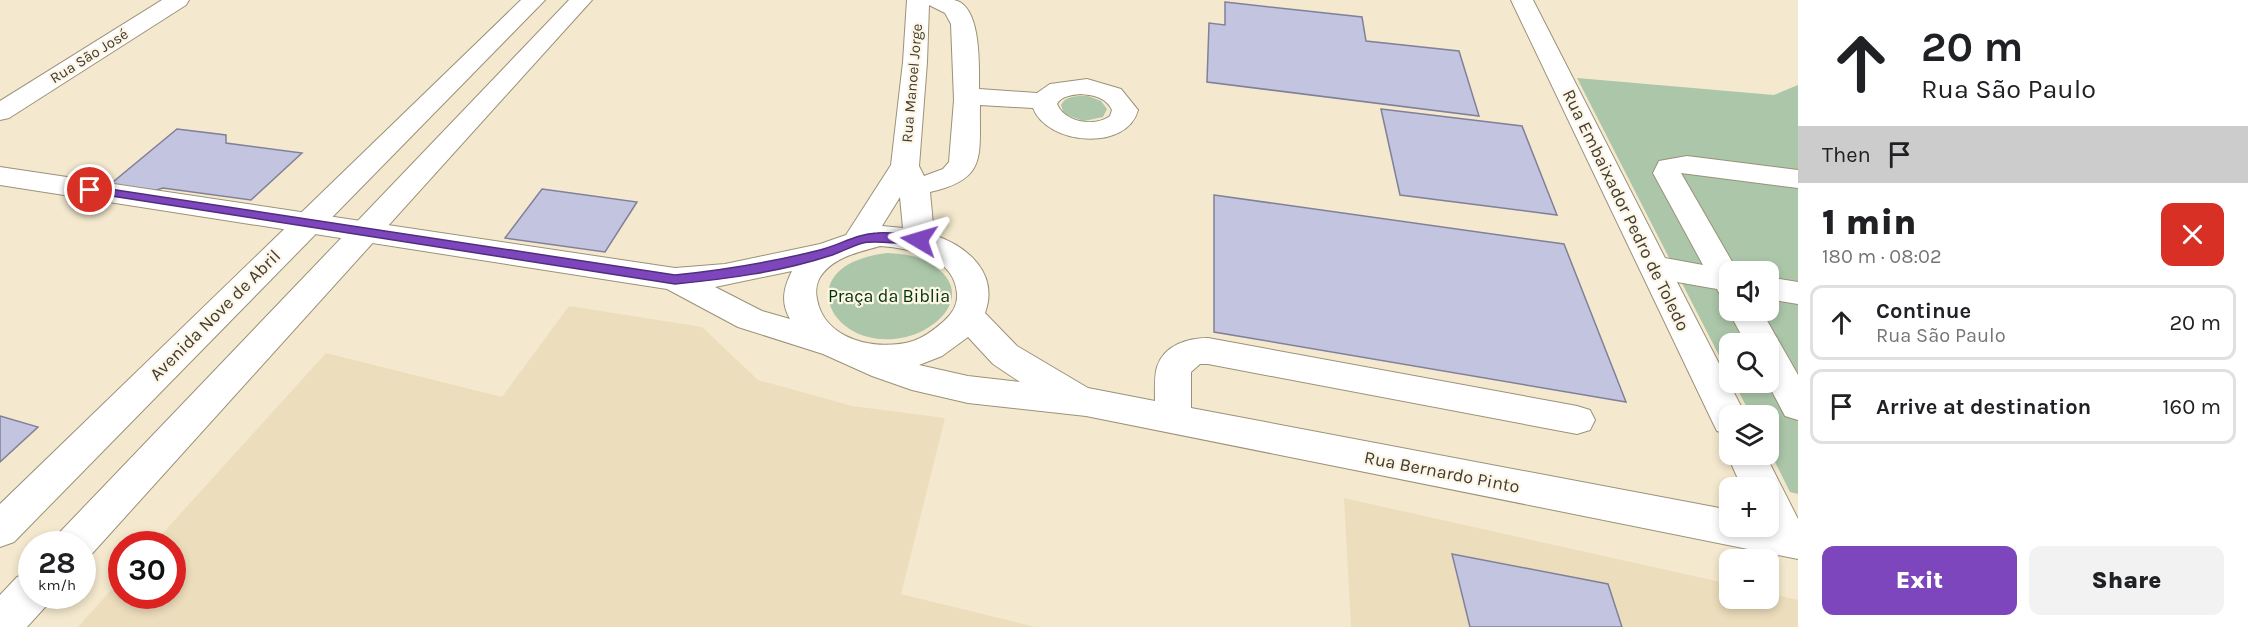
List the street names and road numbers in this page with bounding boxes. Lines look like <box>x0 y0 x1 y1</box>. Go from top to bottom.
street label: Rua Manoel Jorge <box>898 23 926 143</box>
street label: Rua São José <box>46 25 132 87</box>
street label: Rua Embaixador Pedro de Toledo <box>1558 86 1694 334</box>
street label: Avenida Nove de Abril <box>145 245 285 385</box>
street label: Rua Bernardo Pinto <box>1362 446 1522 498</box>

